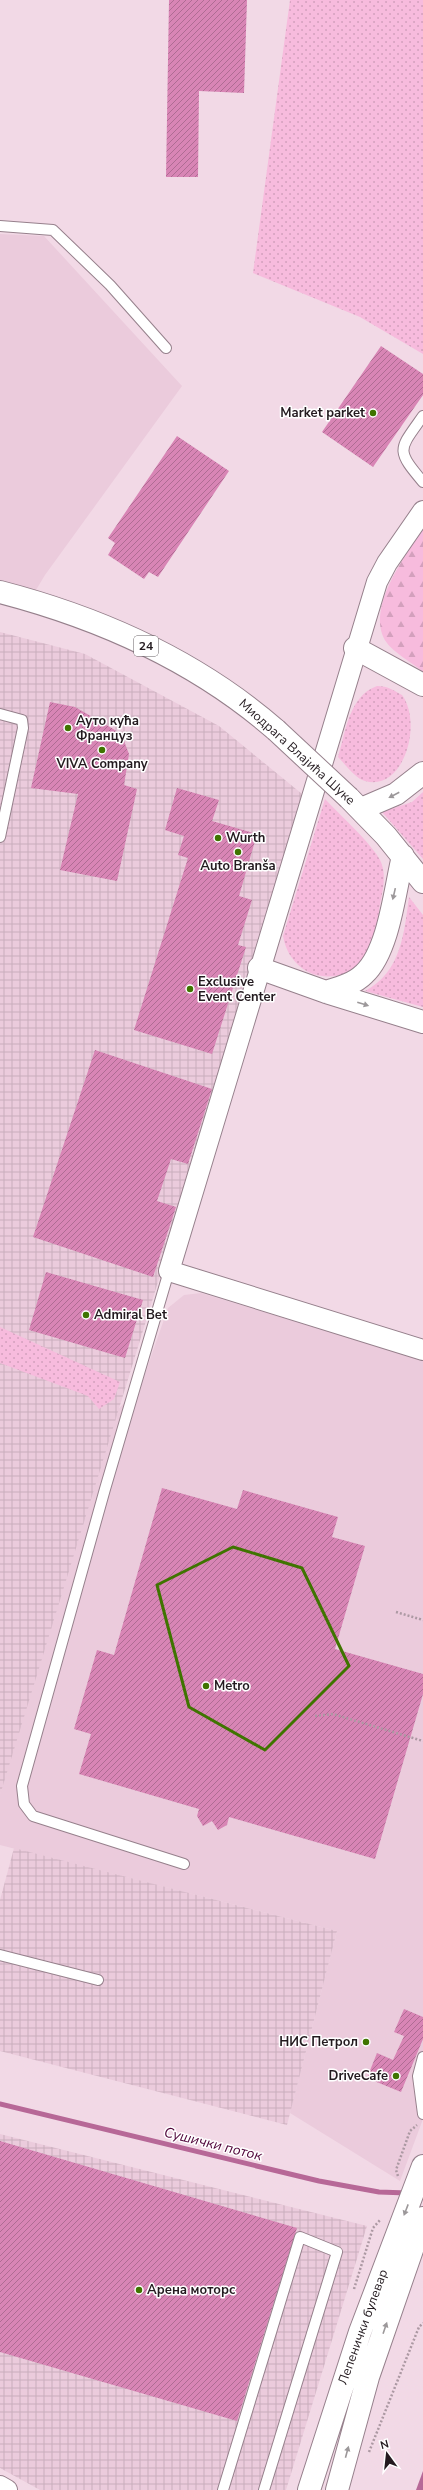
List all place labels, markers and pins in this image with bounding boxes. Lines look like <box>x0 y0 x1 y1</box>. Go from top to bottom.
place label: Market parket <box>280 404 366 422</box>
marker: Market parket <box>368 408 378 418</box>
place label: Ауто кућа Француз <box>76 712 139 745</box>
marker: Ауто кућа Француз <box>63 723 73 733</box>
marker: VIVA Company <box>97 745 107 755</box>
place label: VIVA Company <box>55 755 148 773</box>
place label: Wurth <box>226 829 265 847</box>
marker: Wurth <box>213 833 223 843</box>
marker: Auto Branša <box>233 847 243 857</box>
place label: Auto Branša <box>200 857 276 875</box>
place label: Exclusive Event Center <box>198 973 277 1006</box>
marker: Exclusive Event Center <box>185 984 195 994</box>
place label: Admiral Bet <box>94 1306 168 1324</box>
marker: Admiral Bet <box>81 1310 91 1320</box>
place label: Metro <box>214 1677 250 1695</box>
marker: Metro <box>201 1681 211 1691</box>
place label: НИС Петрол <box>279 2033 358 2051</box>
marker: НИС Петрол <box>361 2037 371 2047</box>
place label: DriveCafe <box>329 2067 388 2085</box>
marker: DriveCafe <box>391 2071 401 2081</box>
place label: Арена моторс <box>147 2281 236 2299</box>
marker: Арена моторс <box>134 2285 144 2295</box>

